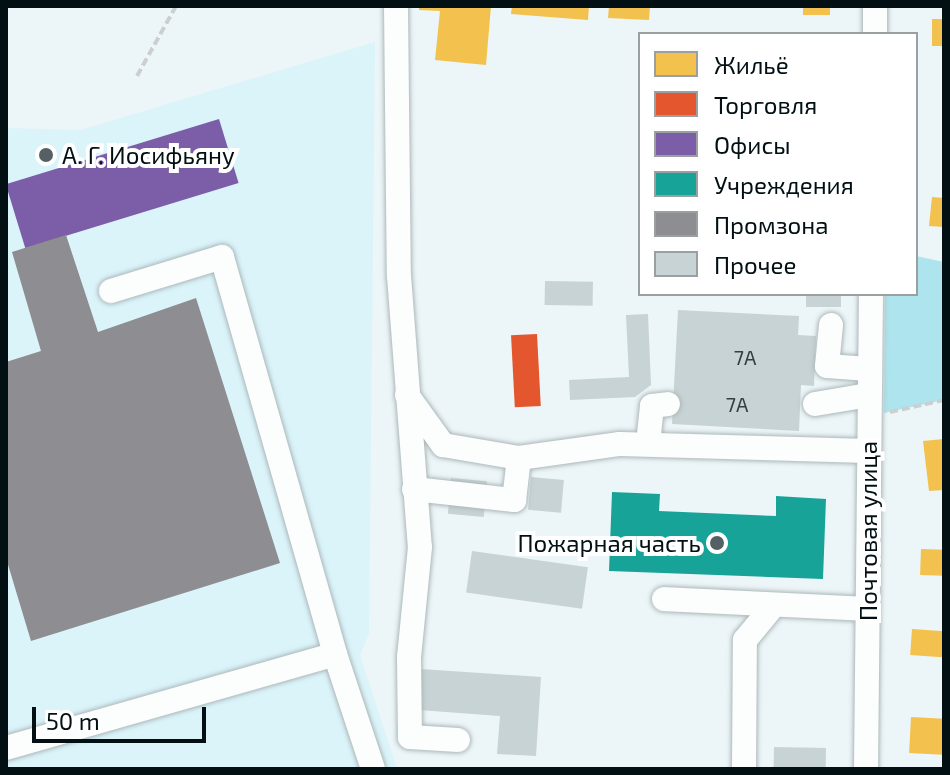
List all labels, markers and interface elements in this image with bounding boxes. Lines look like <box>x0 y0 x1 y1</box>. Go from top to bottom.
legend <box>638 32 918 296</box>
text: Жильё <box>714 50 789 79</box>
text: Торговля <box>714 90 817 119</box>
text: Офисы <box>714 130 791 159</box>
place label: А. Г. Иосифьяну <box>62 141 235 169</box>
marker: А. Г. Иосифьяну <box>37 146 55 164</box>
text: Учреждения <box>714 170 854 199</box>
text: Промзона <box>714 210 829 239</box>
text: Прочее <box>714 250 796 279</box>
house number: 7А <box>734 345 756 369</box>
house number: 7А <box>726 392 748 416</box>
street label: Почтовая улица <box>854 441 882 621</box>
place label: Пожарная часть <box>518 529 701 557</box>
marker: Пожарная часть <box>708 534 726 552</box>
scale bar <box>36 691 210 741</box>
text: 50 m <box>46 706 100 735</box>

